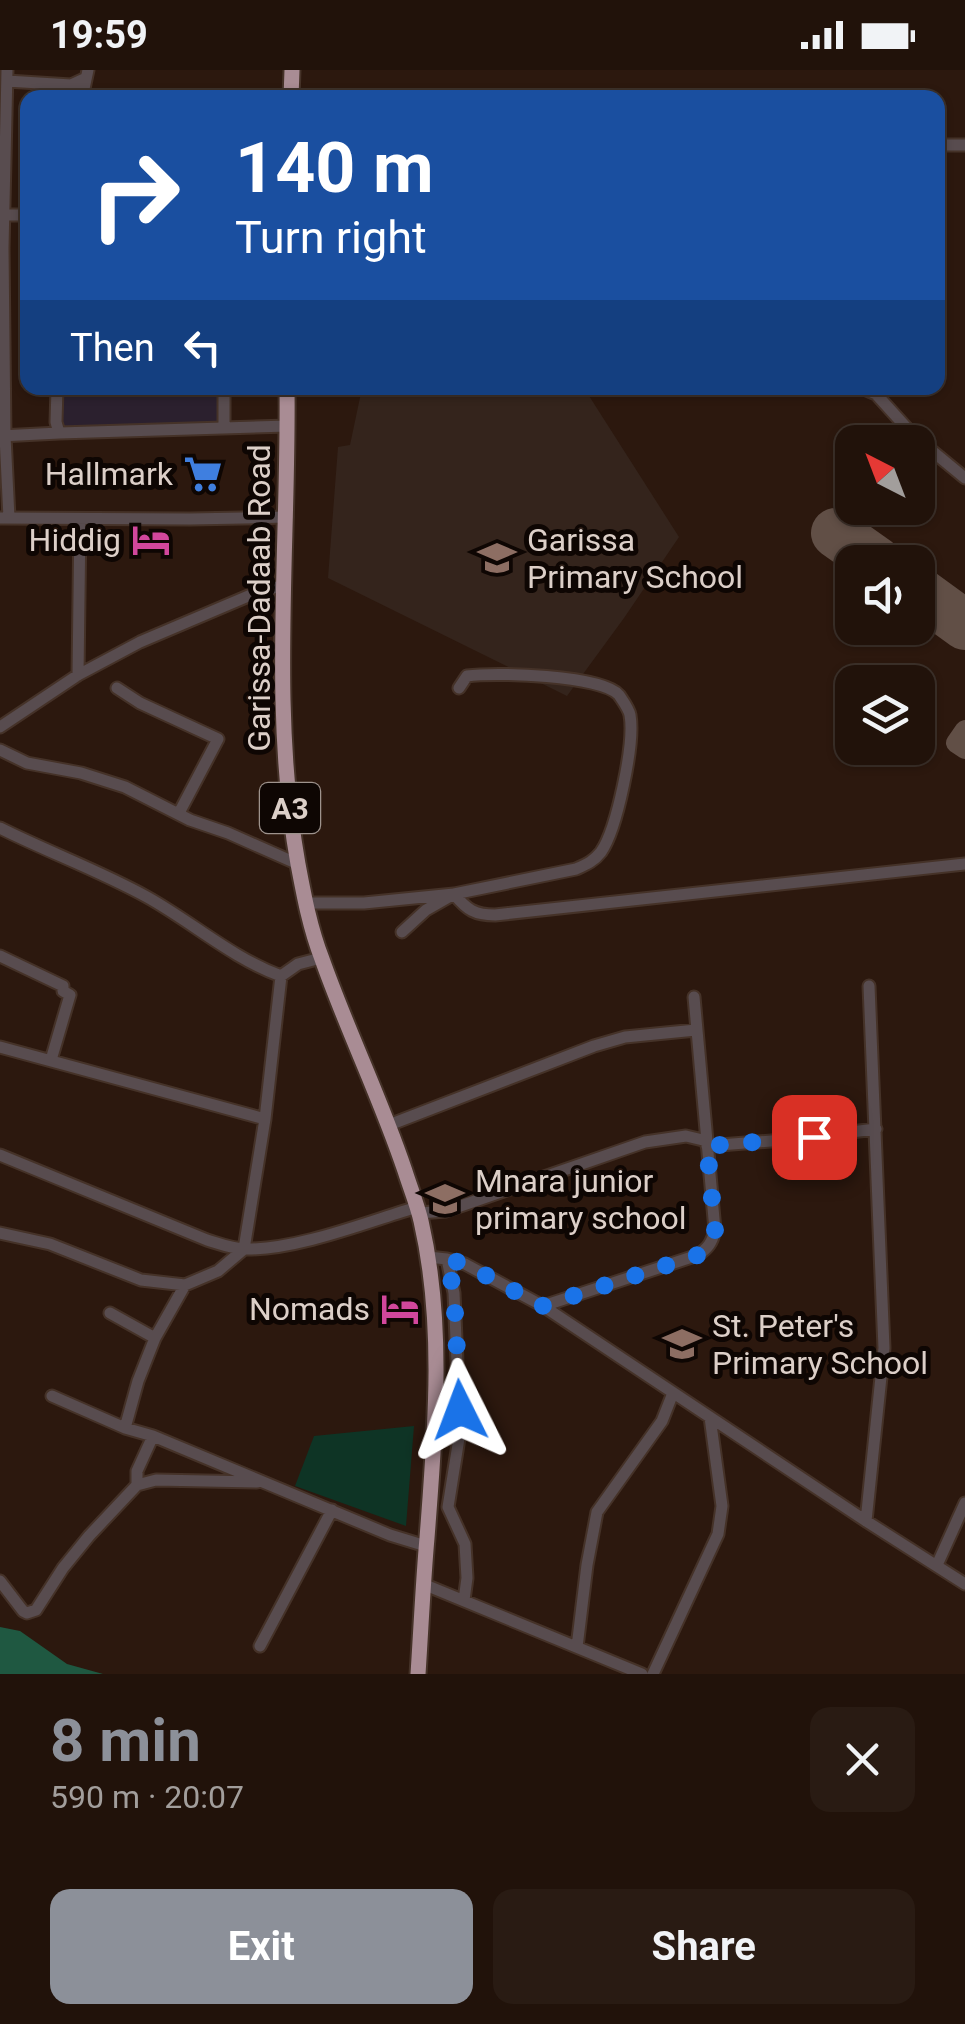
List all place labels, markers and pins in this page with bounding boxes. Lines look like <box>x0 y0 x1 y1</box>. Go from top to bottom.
supermarket icon: Hallmark <box>182 453 224 495</box>
place label: Hallmark <box>45 455 174 493</box>
hotel icon: Hiddig <box>130 519 172 561</box>
place label: Hiddig <box>29 521 121 559</box>
place label: Garissa Primary School <box>527 521 743 596</box>
school or university icon: Garissa Primary School <box>476 537 518 579</box>
pin <box>772 1095 857 1180</box>
place label: Mnara junior primary school <box>475 1162 686 1237</box>
school or university icon: Mnara junior primary school <box>424 1178 466 1220</box>
hotel icon: Nomads <box>379 1288 421 1330</box>
place label: Nomads <box>249 1290 370 1328</box>
place label: St. Peter's Primary School <box>712 1307 928 1382</box>
school or university icon: St. Peter's Primary School <box>661 1323 703 1365</box>

